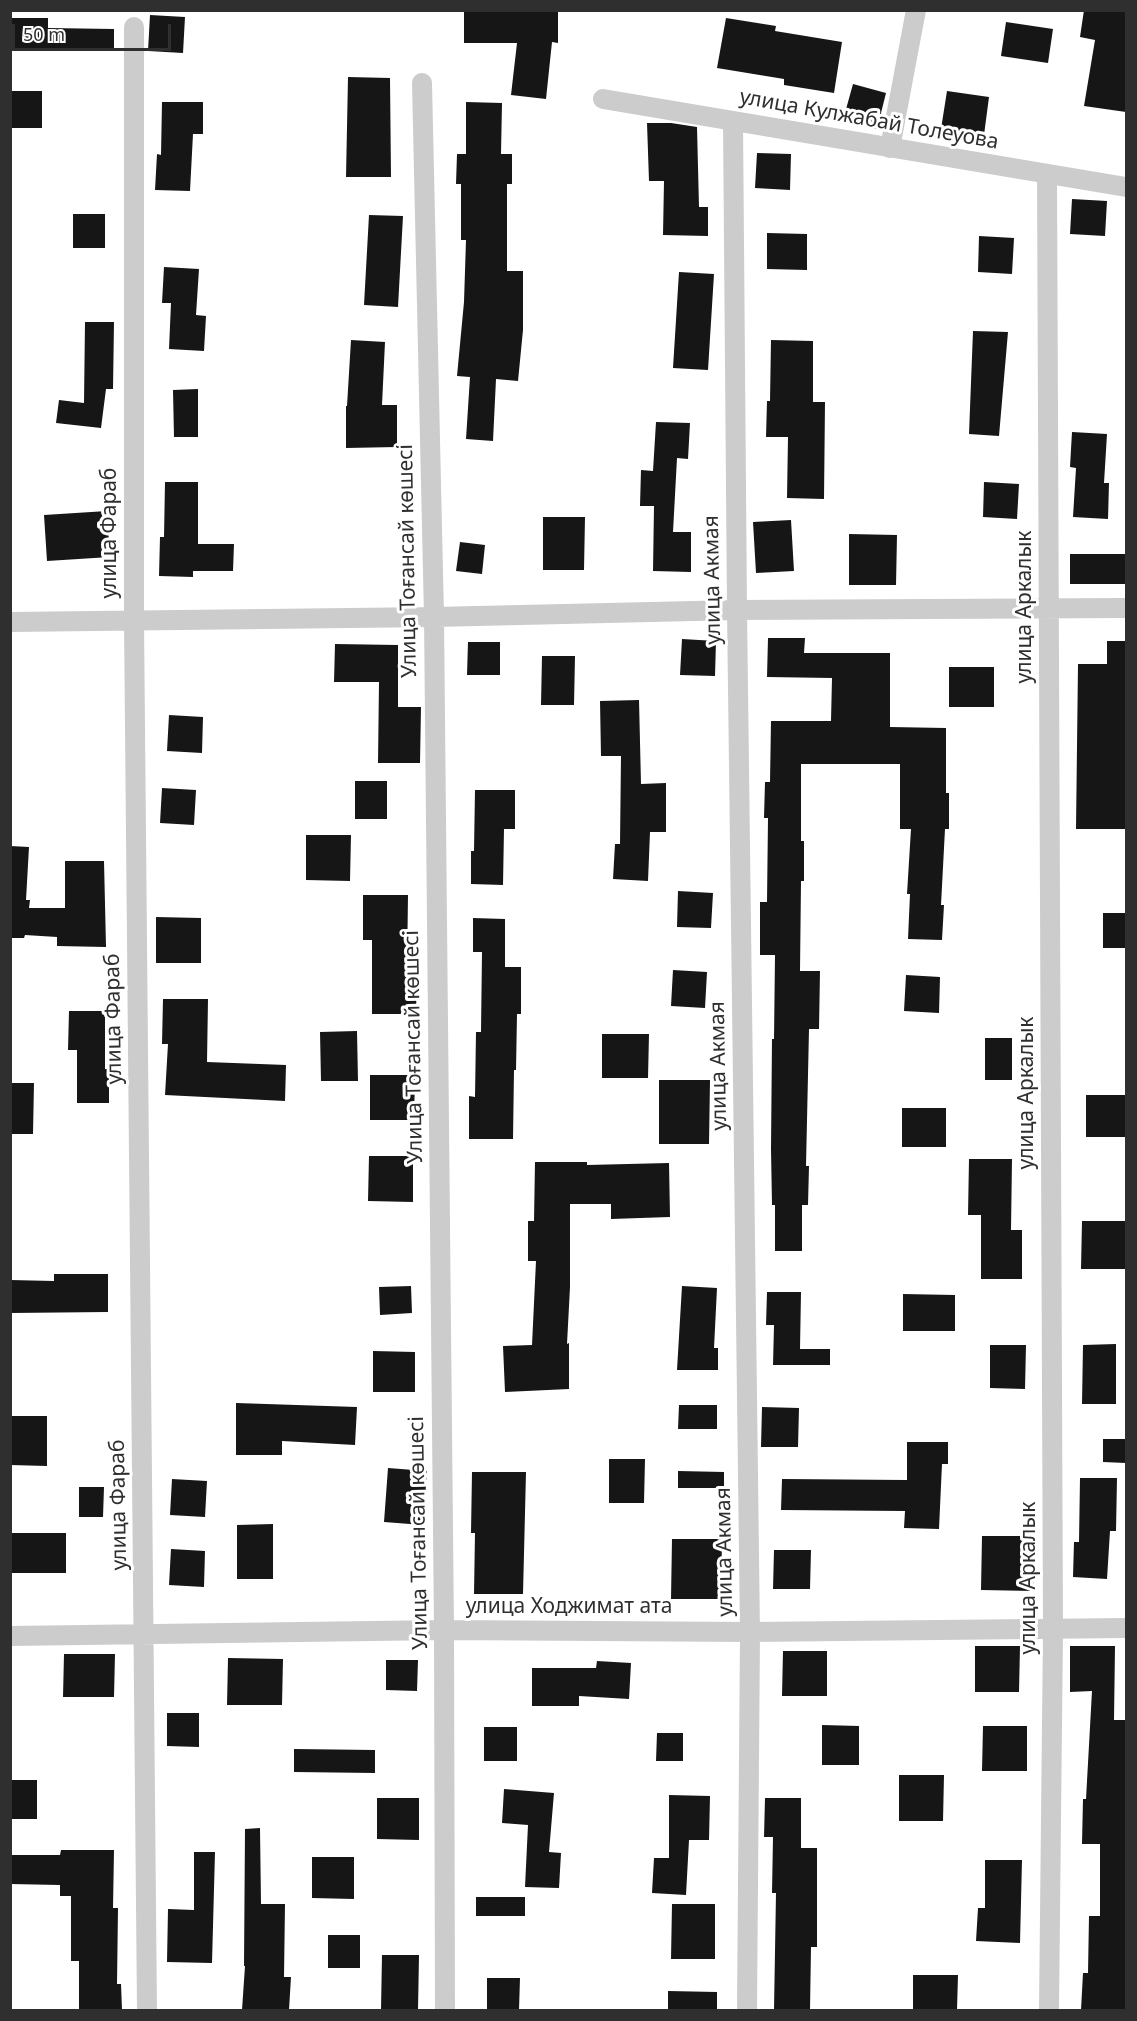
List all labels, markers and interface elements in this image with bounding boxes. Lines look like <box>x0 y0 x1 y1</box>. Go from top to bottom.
scale bar <box>15 12 174 50</box>
text: 50 m <box>23 22 65 46</box>
street label: улица Кулжабай Толеуова <box>738 85 1000 155</box>
street label: Улица Тоғансай көшесі <box>393 444 423 678</box>
street label: улица Фараб <box>97 468 123 598</box>
street label: улица Акмая <box>699 515 727 645</box>
street label: улица Аркалык <box>1012 531 1038 683</box>
street label: Улица Тоғансай көшесі <box>399 930 429 1164</box>
street label: улица Фараб <box>100 953 128 1085</box>
street label: улица Акмая <box>705 1001 733 1131</box>
street label: улица Аркалык <box>1014 1017 1040 1169</box>
street label: Улица Тоғансай көшесі <box>404 1416 434 1650</box>
street label: улица Фараб <box>105 1439 133 1571</box>
street label: улица Акмая <box>711 1487 739 1617</box>
street label: улица Аркалык <box>1016 1502 1042 1654</box>
street label: улица Ходжимат ата <box>466 1594 672 1620</box>

